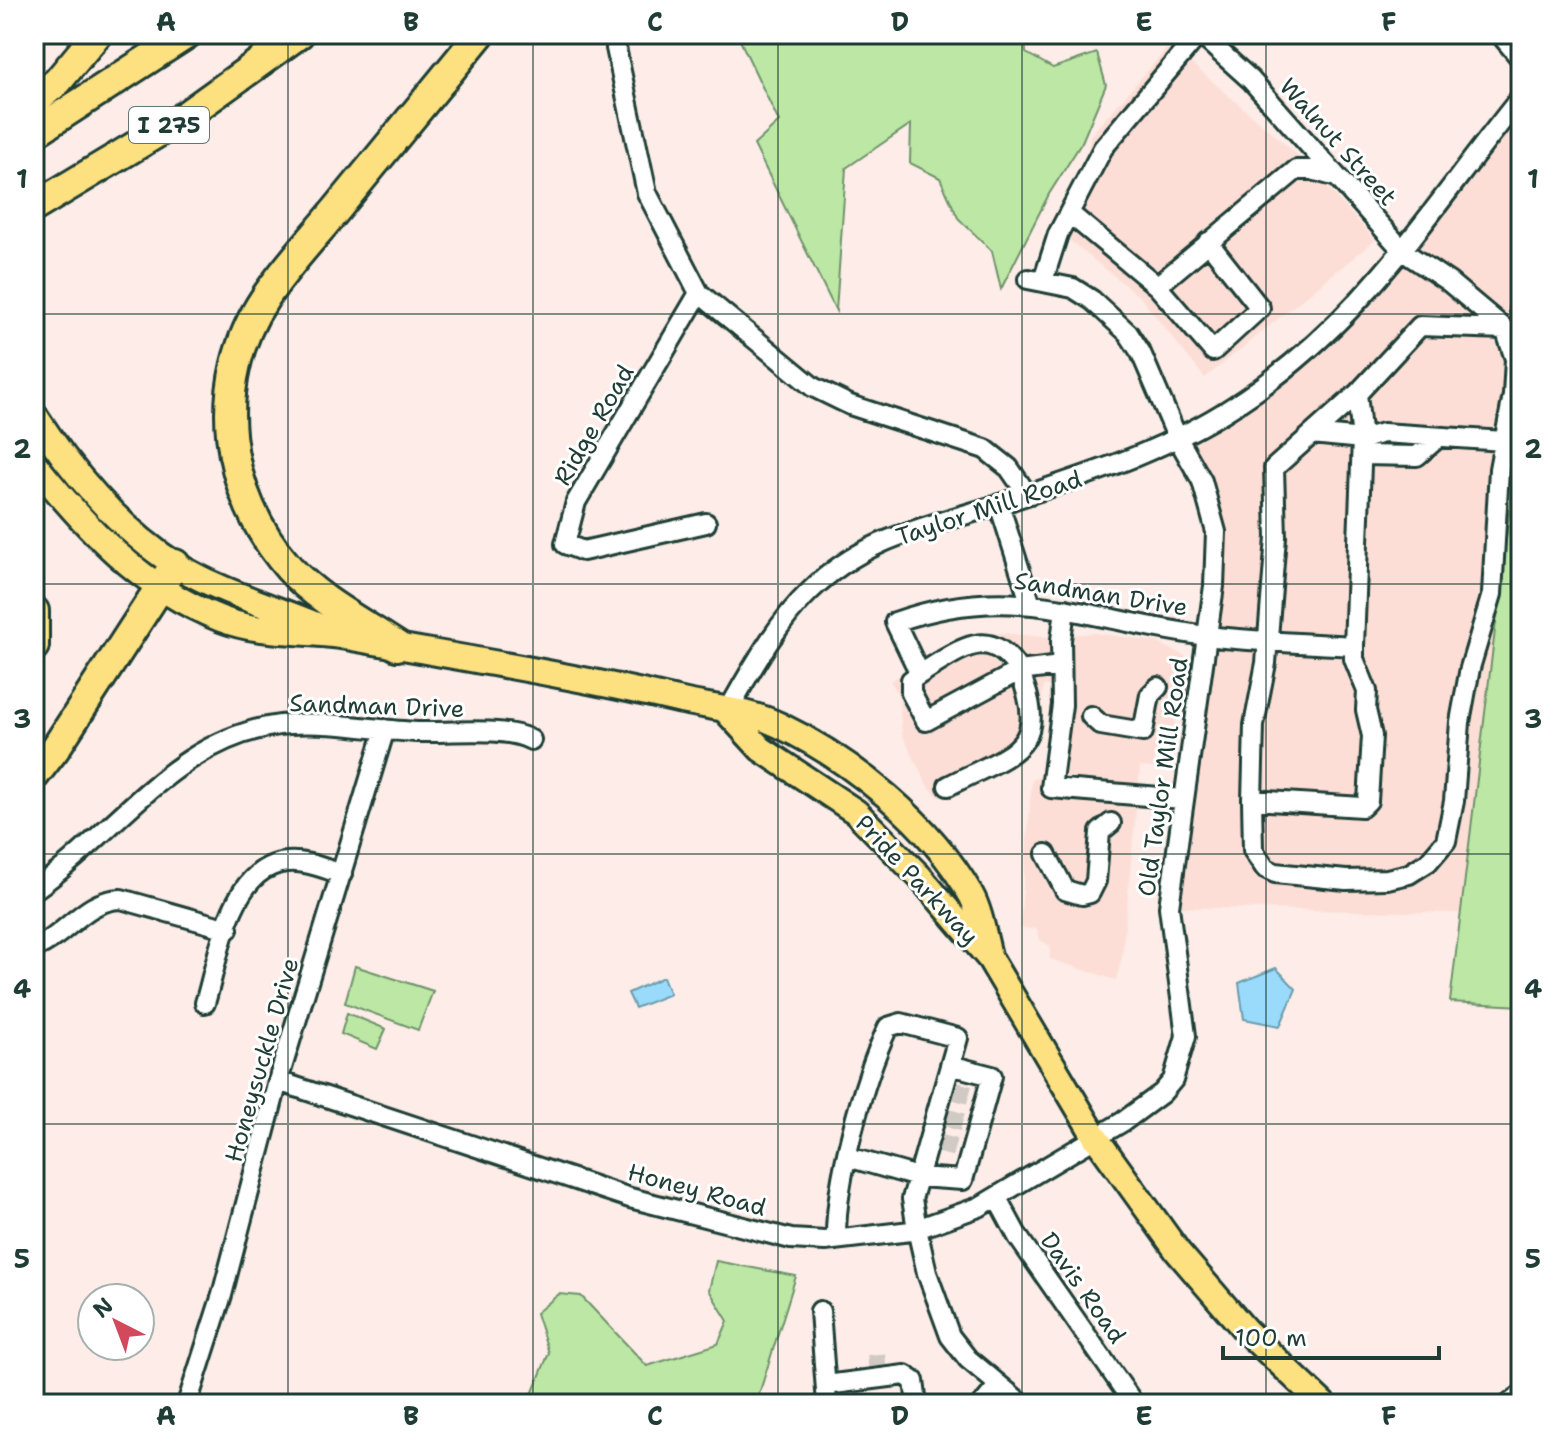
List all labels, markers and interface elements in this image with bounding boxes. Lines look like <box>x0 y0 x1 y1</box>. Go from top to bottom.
text: A <box>156 4 176 39</box>
text: B <box>403 4 419 39</box>
text: C <box>647 4 663 39</box>
text: D <box>891 4 909 39</box>
text: E <box>1135 4 1153 39</box>
text: F <box>1381 4 1397 39</box>
street label: Walnut Street <box>1272 71 1404 213</box>
road number: I 275 <box>129 107 209 143</box>
text: 1 <box>16 161 28 196</box>
text: 1 <box>1527 161 1539 196</box>
street label: Ridge Road <box>547 359 641 491</box>
text: 2 <box>13 431 31 466</box>
text: 2 <box>1524 431 1542 466</box>
street label: Taylor Mill Road <box>892 463 1086 553</box>
street label: Sandman Drive <box>1012 565 1190 623</box>
street label: Old Taylor Mill Road <box>1130 655 1196 899</box>
street label: Sandman Drive <box>289 687 465 725</box>
text: 3 <box>13 701 31 736</box>
text: 3 <box>1524 701 1542 736</box>
street label: Pride Parkway <box>848 808 986 952</box>
street label: Honeysuckle Drive <box>218 954 306 1166</box>
text: 4 <box>13 971 31 1006</box>
text: 4 <box>1524 971 1542 1006</box>
street label: Honey Road <box>624 1156 770 1224</box>
street label: Davis Road <box>1033 1226 1133 1350</box>
text: 5 <box>14 1241 30 1276</box>
text: 5 <box>1525 1241 1541 1276</box>
north arrow <box>76 1282 156 1362</box>
text: N <box>87 1291 119 1324</box>
scale bar <box>1223 1310 1439 1360</box>
text: 100 m <box>1235 1322 1307 1354</box>
text: A <box>156 1398 176 1433</box>
text: B <box>403 1398 419 1433</box>
text: C <box>647 1398 663 1433</box>
text: D <box>891 1398 909 1433</box>
text: E <box>1135 1398 1153 1433</box>
text: F <box>1381 1398 1397 1433</box>

